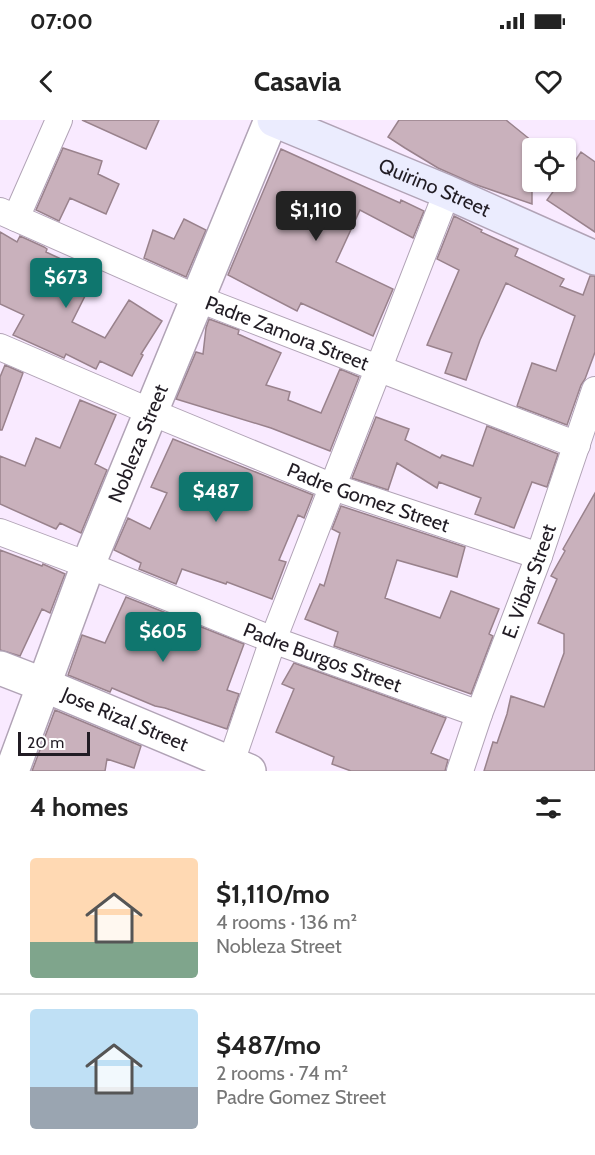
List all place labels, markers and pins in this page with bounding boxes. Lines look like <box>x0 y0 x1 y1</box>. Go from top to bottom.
pin: $1,110 <box>267 191 365 242</box>
pin: $673 <box>30 258 102 309</box>
pin: $487 <box>180 472 252 523</box>
pin: $605 <box>127 612 199 663</box>

